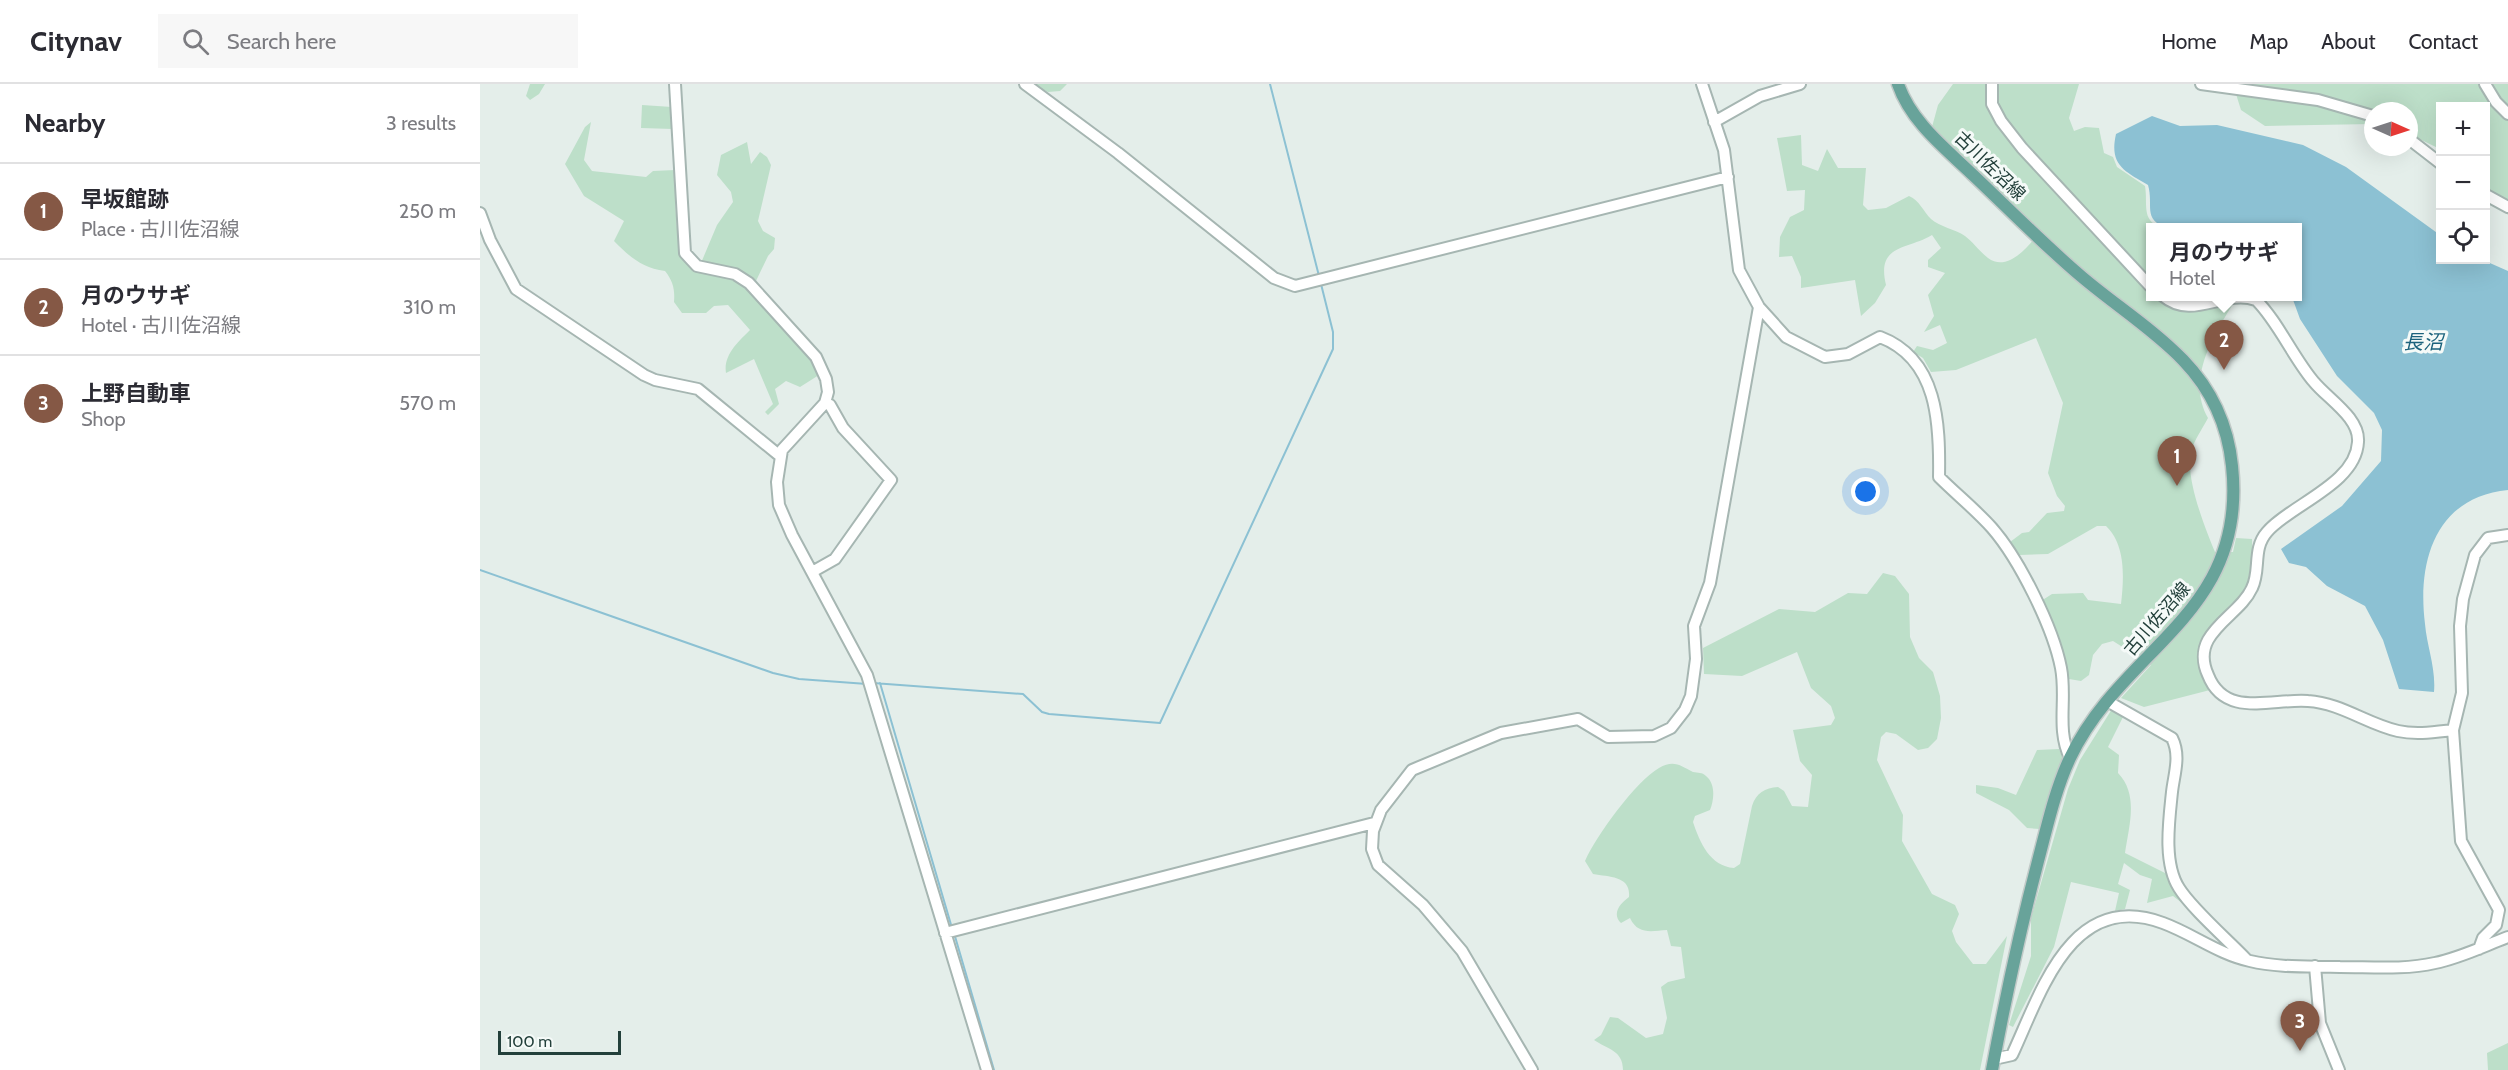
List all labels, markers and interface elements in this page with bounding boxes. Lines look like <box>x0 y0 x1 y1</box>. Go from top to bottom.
search box <box>158 14 578 68</box>
text: Citynav <box>30 24 122 58</box>
icon: search <box>179 25 212 58</box>
text: Search here <box>227 28 336 55</box>
text: Home <box>2161 29 2217 54</box>
text: Map <box>2250 29 2288 54</box>
text: About <box>2321 29 2375 54</box>
text: Contact <box>2408 29 2478 54</box>
north arrow <box>2364 102 2418 156</box>
map controls <box>2436 102 2490 264</box>
button: + <box>2436 102 2490 156</box>
text: Nearby <box>24 107 105 139</box>
text: 3 results <box>386 111 456 135</box>
street label: 古川佐沼線 <box>1950 127 2030 205</box>
button: − <box>2436 156 2490 210</box>
text: 早坂館跡 <box>81 186 169 213</box>
text: 1 <box>40 199 47 223</box>
text: 250 m <box>399 199 456 223</box>
button: locate <box>2436 210 2490 264</box>
text: Place · 古川佐沼線 <box>81 217 240 241</box>
popup <box>2146 223 2302 301</box>
text: 月のウサギ <box>2169 239 2279 266</box>
text: Hotel <box>2169 266 2215 290</box>
text: 月のウサギ <box>81 282 191 309</box>
text: 2 <box>38 295 49 319</box>
text: 310 m <box>403 295 456 319</box>
text: Hotel · 古川佐沼線 <box>81 313 241 337</box>
pin: 2 <box>2204 320 2244 370</box>
water label: 長沼 <box>2403 330 2446 354</box>
text: 上野自動車 <box>81 380 191 407</box>
text: 3 <box>38 391 49 415</box>
text: 570 m <box>399 391 456 415</box>
text: Shop <box>81 407 126 431</box>
pin: 1 <box>2158 436 2196 486</box>
your location <box>1851 477 1880 506</box>
street label: 古川佐沼線 <box>2119 578 2195 660</box>
pin: 3 <box>2280 1002 2320 1051</box>
scale bar <box>498 1028 621 1056</box>
text: 100 m <box>507 1032 552 1051</box>

